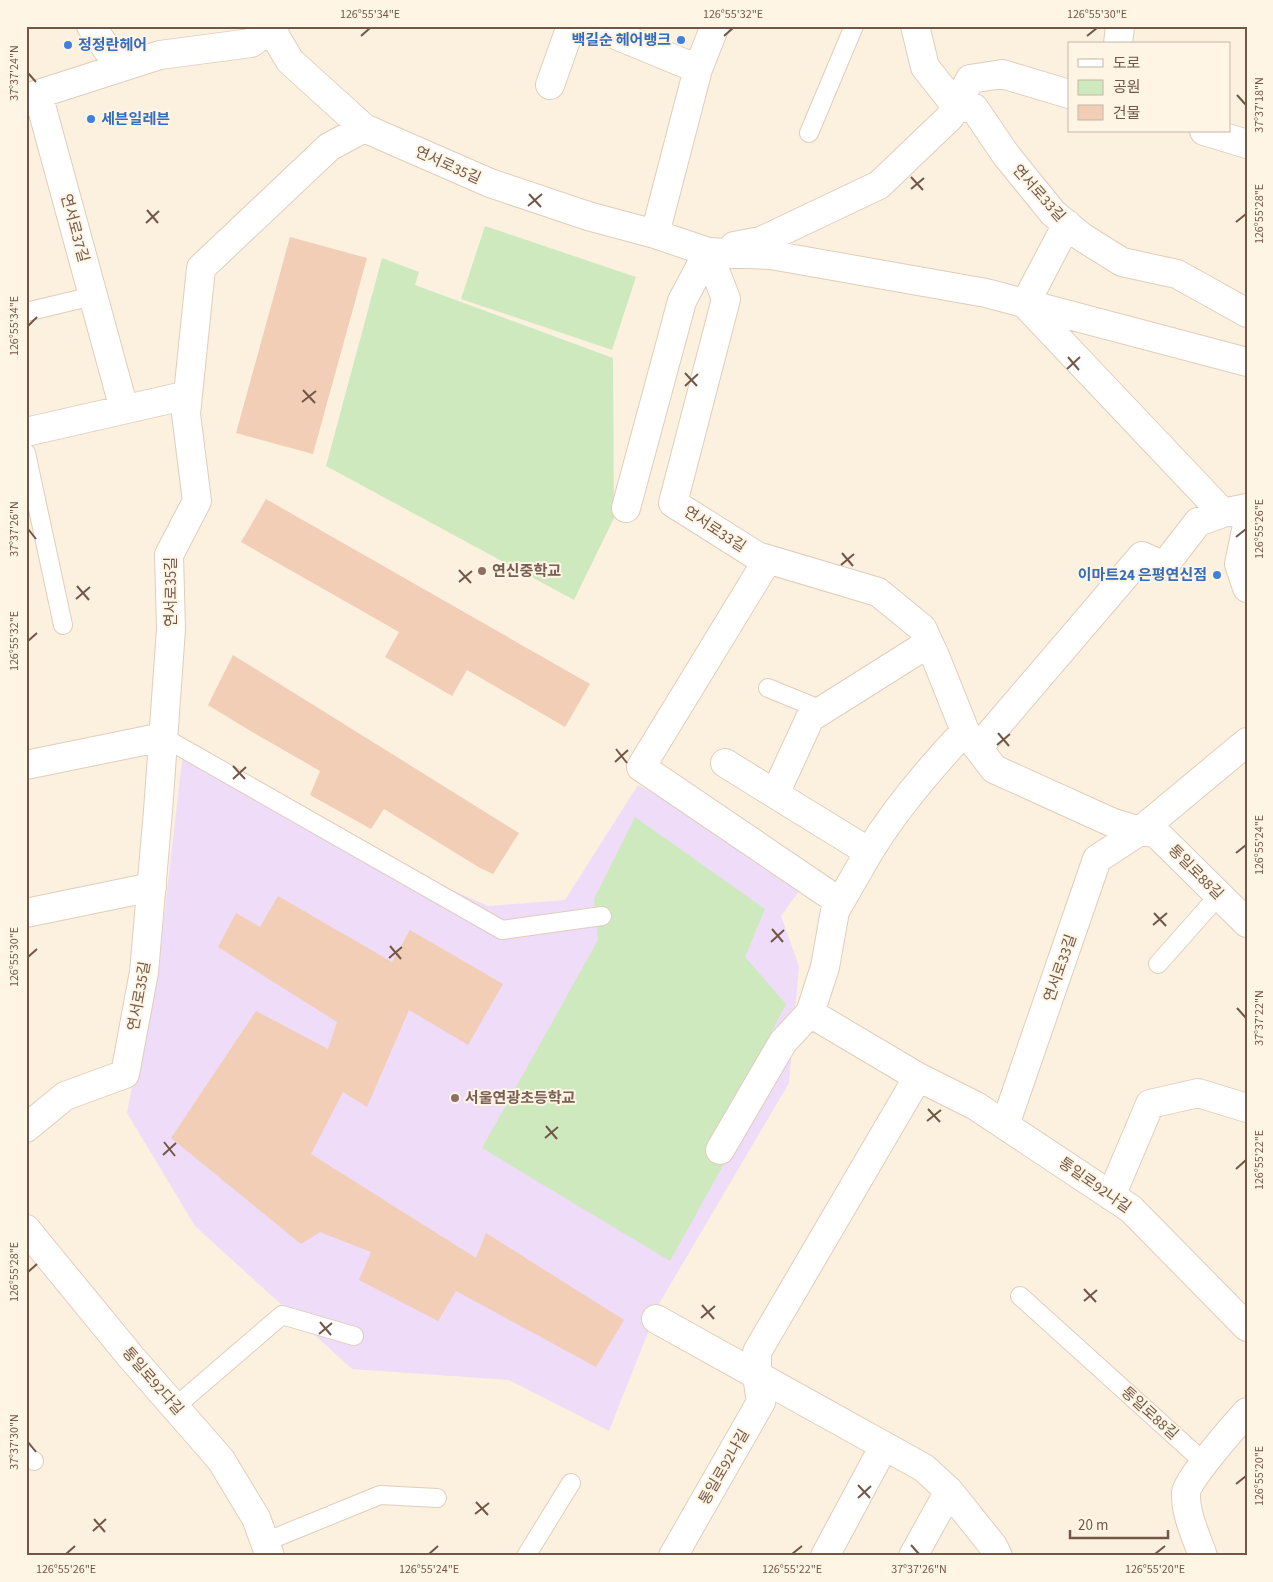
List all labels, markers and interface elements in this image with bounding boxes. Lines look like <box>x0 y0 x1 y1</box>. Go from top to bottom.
text: 126°55'34"E <box>340 6 400 23</box>
text: 126°55'32"E <box>703 6 763 23</box>
text: 126°55'30"E <box>1067 6 1127 23</box>
place label: 백길순 헤어뱅크 <box>571 30 671 51</box>
marker: 백길순 헤어뱅크 <box>675 34 687 46</box>
place label: 정정란헤어 <box>78 35 147 56</box>
marker: 정정란헤어 <box>62 39 74 51</box>
legend <box>1068 42 1230 132</box>
text: 37°37'24"N <box>6 45 23 101</box>
text: 도로 <box>1113 53 1141 74</box>
text: 공원 <box>1113 77 1141 98</box>
text: 37°37'18"N <box>1251 77 1268 133</box>
text: 건물 <box>1113 103 1141 124</box>
place label: 세븐일레븐 <box>101 109 170 130</box>
marker: 세븐일레븐 <box>85 113 97 125</box>
street label: 연서로35길 <box>411 142 484 189</box>
street label: 연서로33길 <box>1007 160 1070 226</box>
text: 126°55'28"E <box>1251 184 1268 244</box>
street label: 연서로37길 <box>55 192 94 265</box>
text: 126°55'34"E <box>6 296 23 356</box>
text: 126°55'26"E <box>1251 499 1268 559</box>
text: 37°37'26"N <box>6 501 23 557</box>
street label: 연서로33길 <box>680 502 750 557</box>
street label: 연서로35길 <box>161 557 182 627</box>
place label: 연신중학교 <box>492 561 561 582</box>
marker: 연신중학교 <box>476 565 488 577</box>
place label: 이마트24 은평연신점 <box>1078 565 1207 586</box>
marker: 이마트24 은평연신점 <box>1211 569 1223 581</box>
text: 126°55'32"E <box>6 611 23 671</box>
text: 126°55'24"E <box>1251 815 1268 875</box>
street label: 통일로88길 <box>1163 840 1228 905</box>
text: 126°55'30"E <box>6 927 23 987</box>
street label: 연서로33길 <box>1039 932 1082 1005</box>
street label: 연서로35길 <box>123 960 156 1032</box>
text: 37°37'22"N <box>1251 990 1268 1046</box>
place label: 서울연광초등학교 <box>465 1088 576 1109</box>
marker: 서울연광초등학교 <box>449 1092 461 1104</box>
text: 126°55'22"E <box>1251 1130 1268 1190</box>
street label: 통일로92나길 <box>1054 1153 1135 1218</box>
text: 126°55'28"E <box>6 1242 23 1302</box>
street label: 통일로92다길 <box>117 1343 188 1420</box>
street label: 통일로88길 <box>1117 1382 1183 1445</box>
text: 37°37'30"N <box>6 1414 23 1470</box>
street label: 통일로92나길 <box>694 1426 755 1509</box>
text: 126°55'20"E <box>1251 1446 1268 1506</box>
scale bar <box>1070 1507 1168 1539</box>
text: 20 m <box>1078 1515 1108 1536</box>
text: 126°55'26"E <box>36 1561 96 1578</box>
text: 126°55'24"E <box>399 1561 459 1578</box>
text: 126°55'22"E <box>762 1561 822 1578</box>
text: 37°37'26"N <box>891 1561 947 1578</box>
text: 126°55'20"E <box>1125 1561 1185 1578</box>

